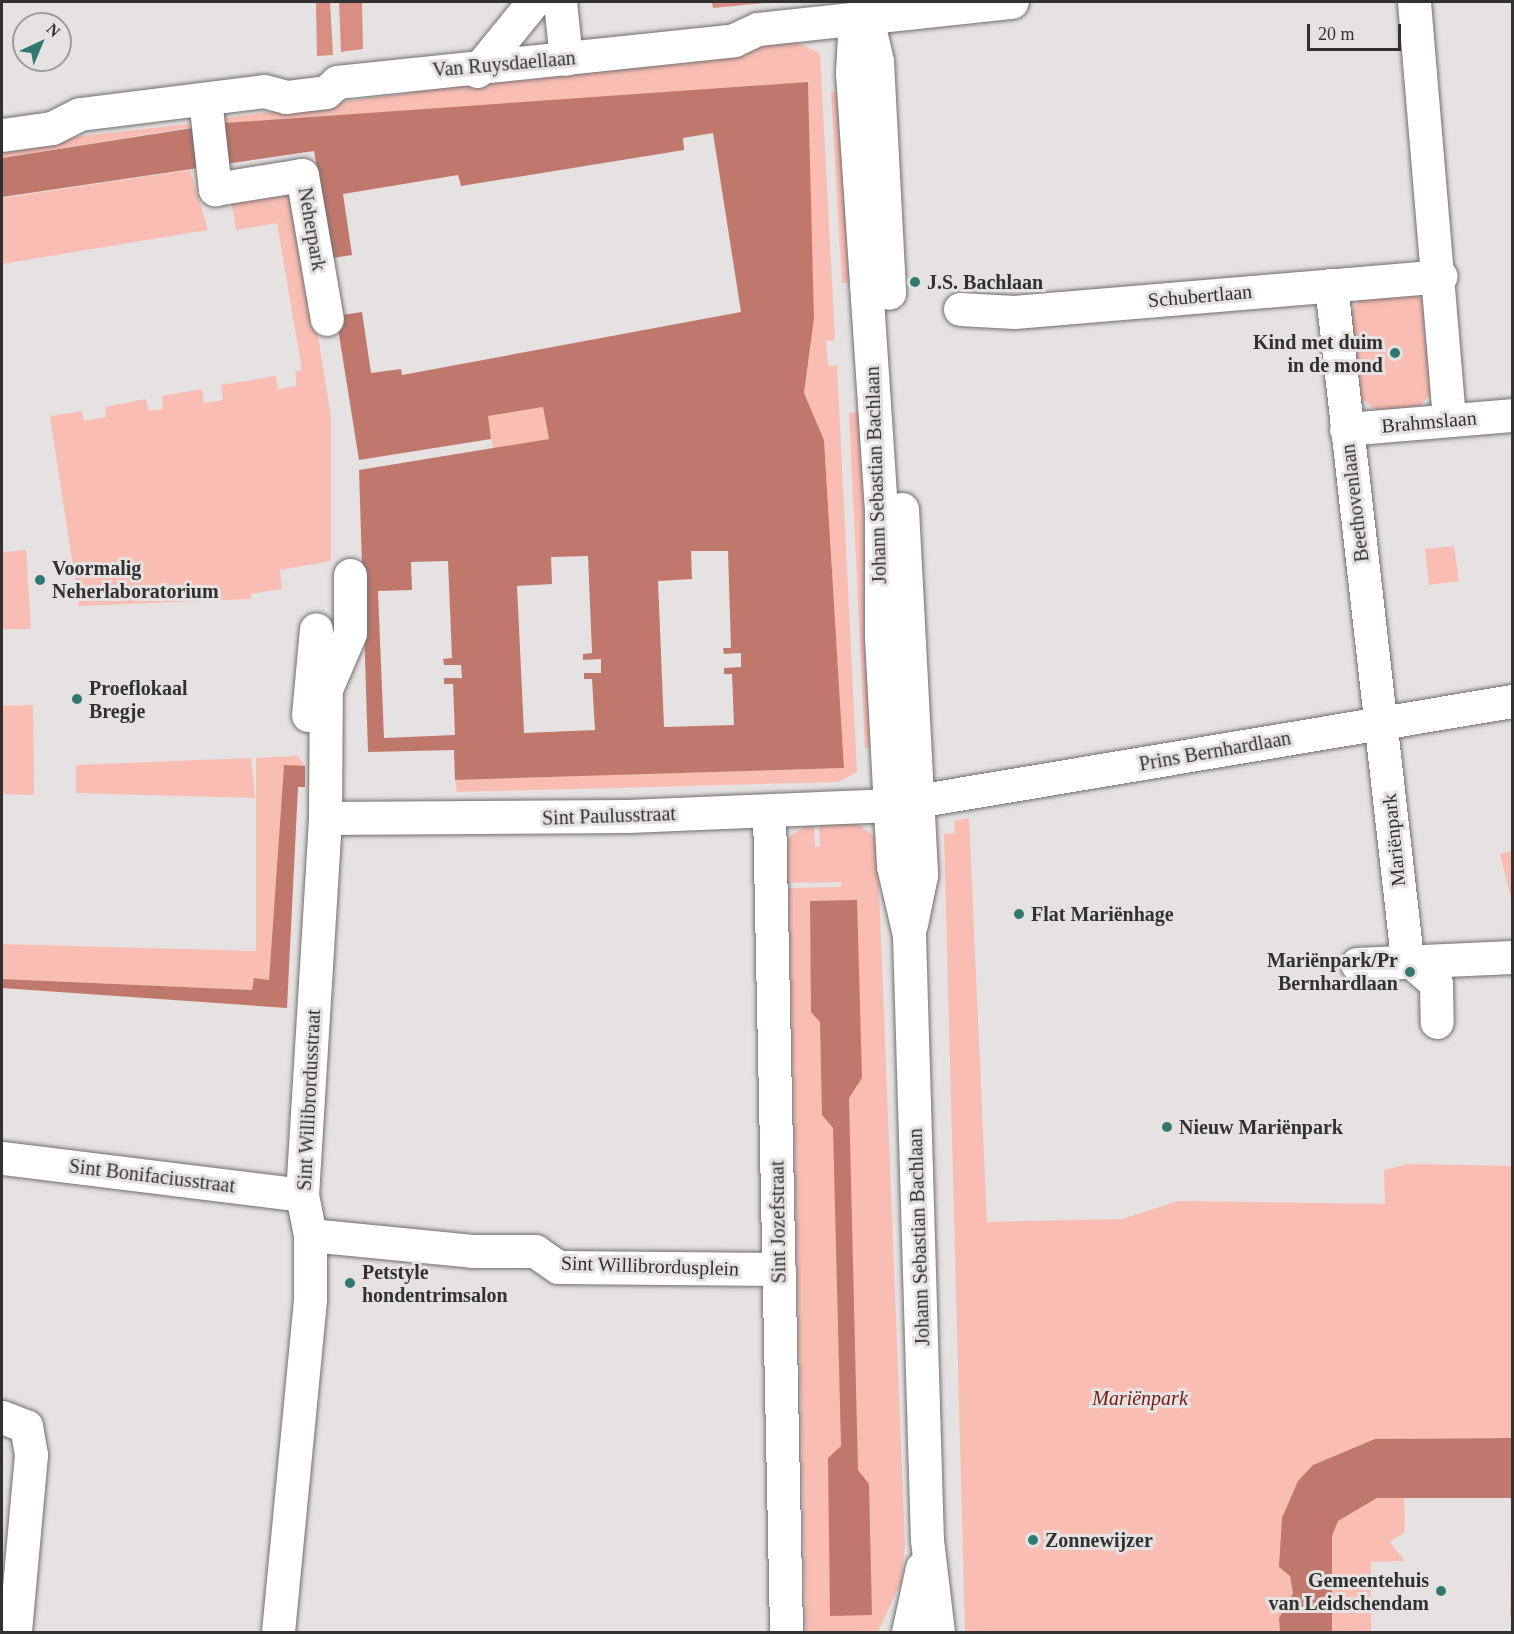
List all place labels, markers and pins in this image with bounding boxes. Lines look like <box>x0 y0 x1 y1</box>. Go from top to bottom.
place label: J.S. Bachlaan <box>927 270 1043 294</box>
marker: J.S. Bachlaan <box>908 275 922 289</box>
place label: Kind met duim in de mond <box>1253 330 1383 377</box>
marker: Kind met duim in de mond <box>1388 346 1402 360</box>
place label: Voormalig Neherlaboratorium <box>52 556 219 603</box>
marker: Voormalig Neherlaboratorium <box>33 573 47 587</box>
place label: Proeflokaal Bregje <box>89 676 188 723</box>
marker: Proeflokaal Bregje <box>70 692 84 706</box>
place label: Flat Mariënhage <box>1031 902 1174 926</box>
marker: Flat Mariënhage <box>1012 907 1026 921</box>
place label: Mariënpark/Pr Bernhardlaan <box>1267 948 1398 995</box>
marker: Mariënpark/Pr Bernhardlaan <box>1403 965 1417 979</box>
place label: Nieuw Mariënpark <box>1179 1115 1343 1139</box>
marker: Nieuw Mariënpark <box>1160 1120 1174 1134</box>
place label: Petstyle hondentrimsalon <box>362 1260 508 1307</box>
marker: Petstyle hondentrimsalon <box>343 1276 357 1290</box>
place label: Zonnewijzer <box>1045 1528 1153 1552</box>
marker: Zonnewijzer <box>1026 1533 1040 1547</box>
place label: Gemeentehuis van Leidschendam <box>1268 1568 1429 1615</box>
marker: Gemeentehuis van Leidschendam <box>1434 1584 1448 1598</box>

